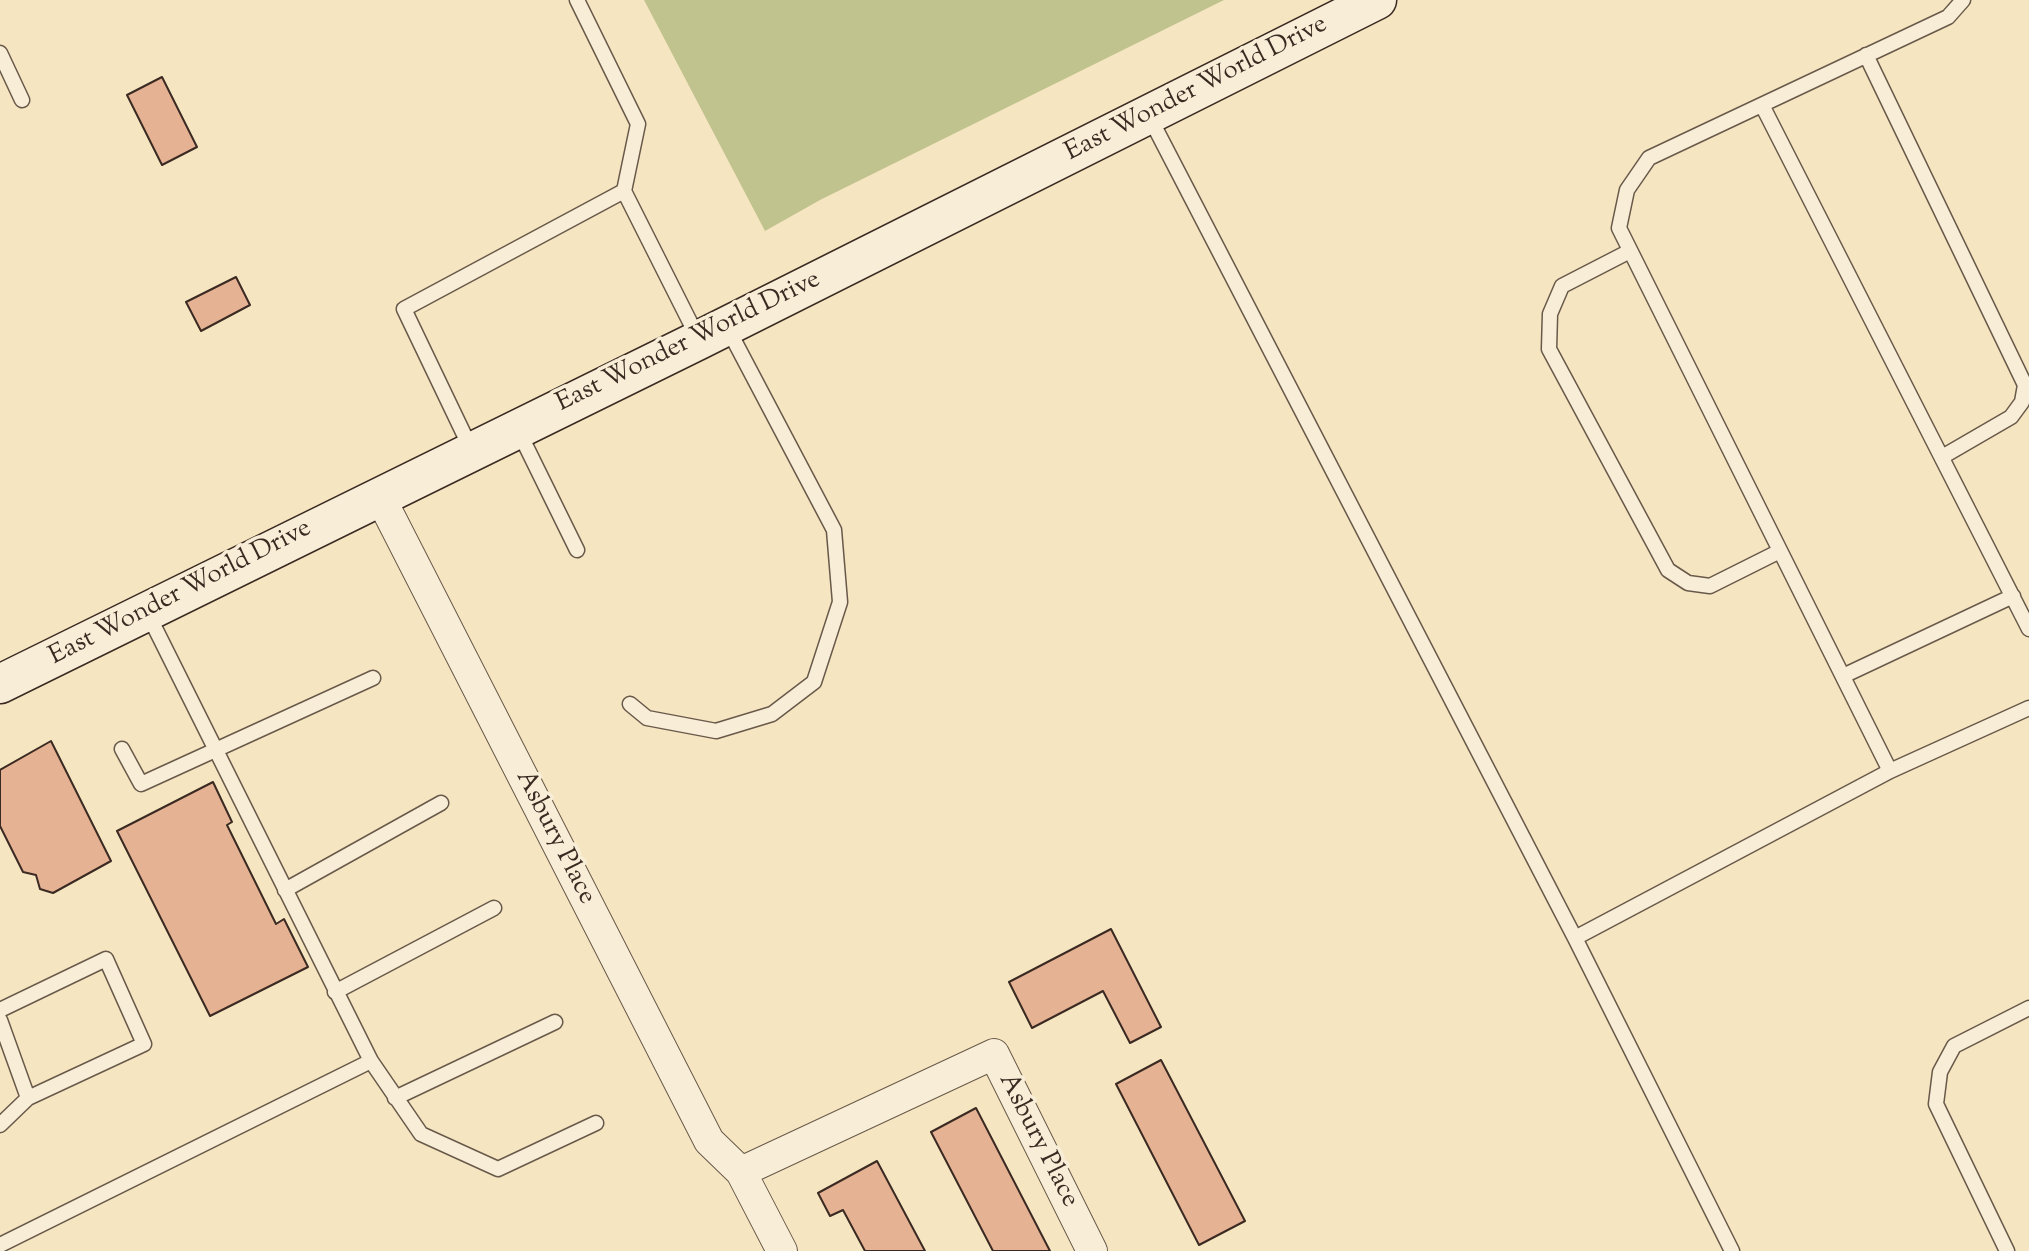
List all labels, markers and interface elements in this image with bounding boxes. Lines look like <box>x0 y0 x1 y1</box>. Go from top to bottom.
street label: East Wonder World Drive <box>1061 10 1333 170</box>
street label: East Wonder World Drive <box>552 265 826 421</box>
street label: East Wonder World Drive <box>45 514 317 674</box>
street label: Asbury Place <box>507 766 601 910</box>
street label: Asbury Place <box>990 1069 1084 1213</box>

